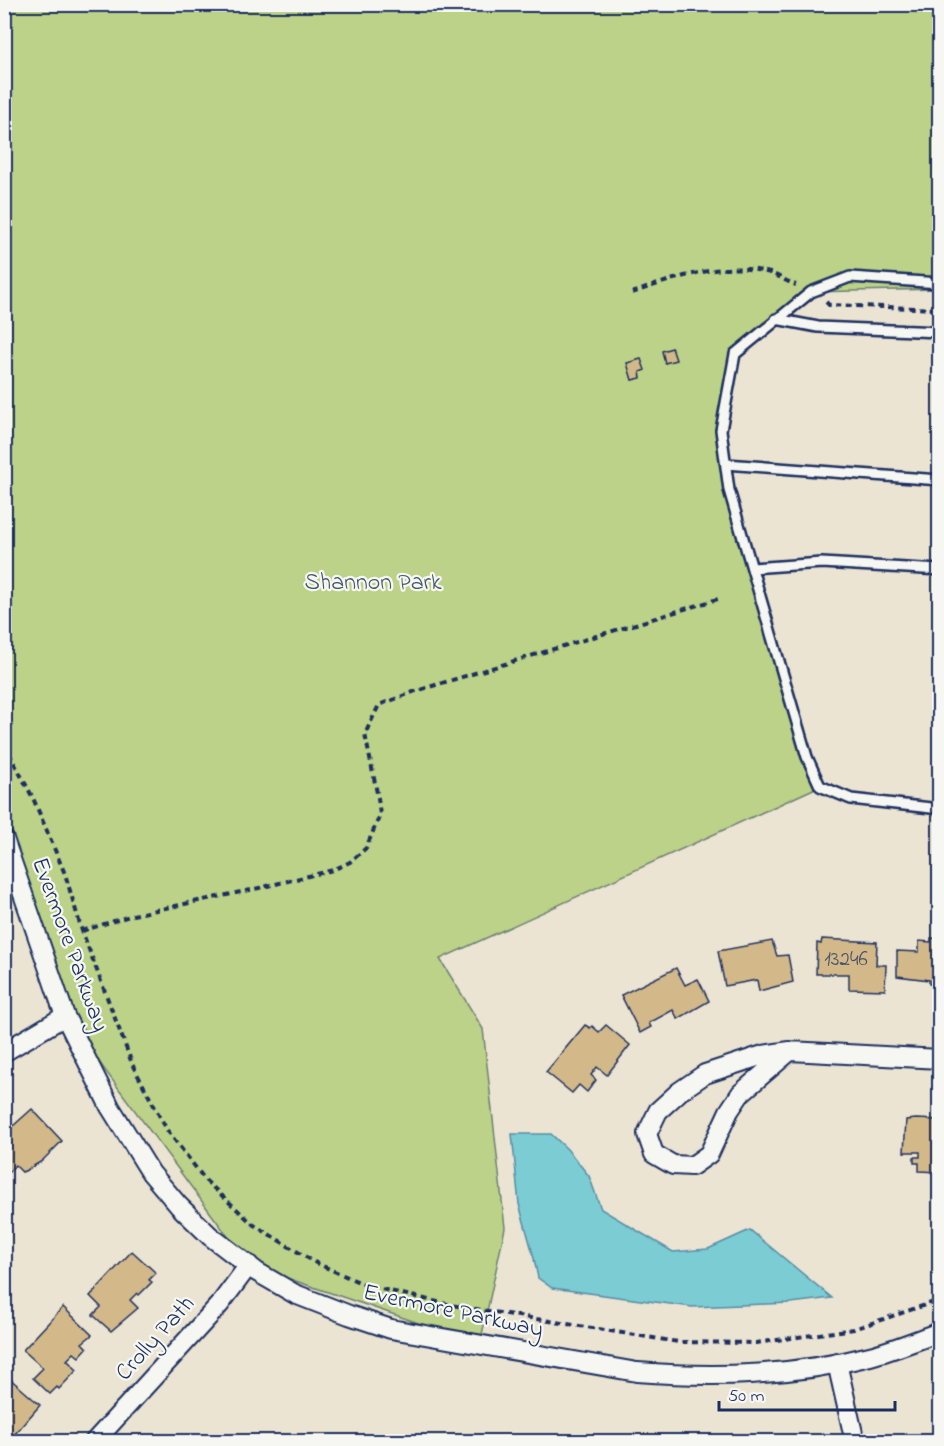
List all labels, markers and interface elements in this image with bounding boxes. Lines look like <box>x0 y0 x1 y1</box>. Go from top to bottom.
park label: Shannon Park <box>304 566 442 601</box>
street label: Evermore Parkway <box>20 853 117 1038</box>
house number: 13246 <box>824 945 868 975</box>
street label: Evermore Parkway <box>359 1276 546 1349</box>
street label: Crolly Path <box>108 1288 205 1390</box>
scale bar <box>719 1374 894 1412</box>
text: 50 m <box>728 1384 765 1410</box>

